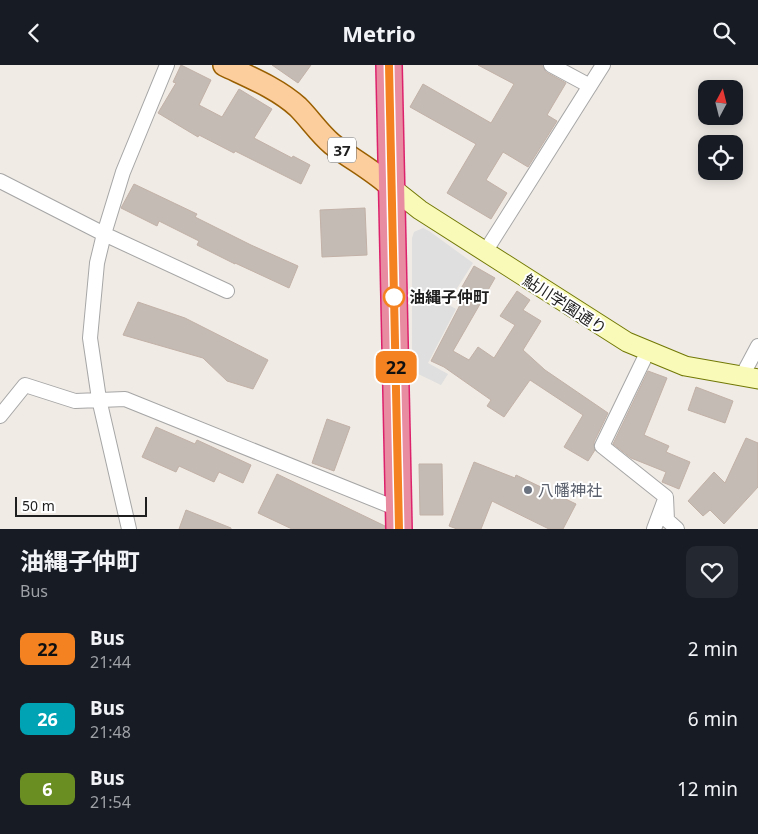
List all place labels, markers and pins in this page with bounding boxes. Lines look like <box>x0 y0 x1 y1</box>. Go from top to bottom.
marker: 油縄子仲町 <box>383 286 405 308</box>
place label: 油縄子仲町 <box>409 286 489 308</box>
place label: 八幡神社 <box>538 479 602 501</box>
marker: 八幡神社 <box>522 484 534 496</box>

